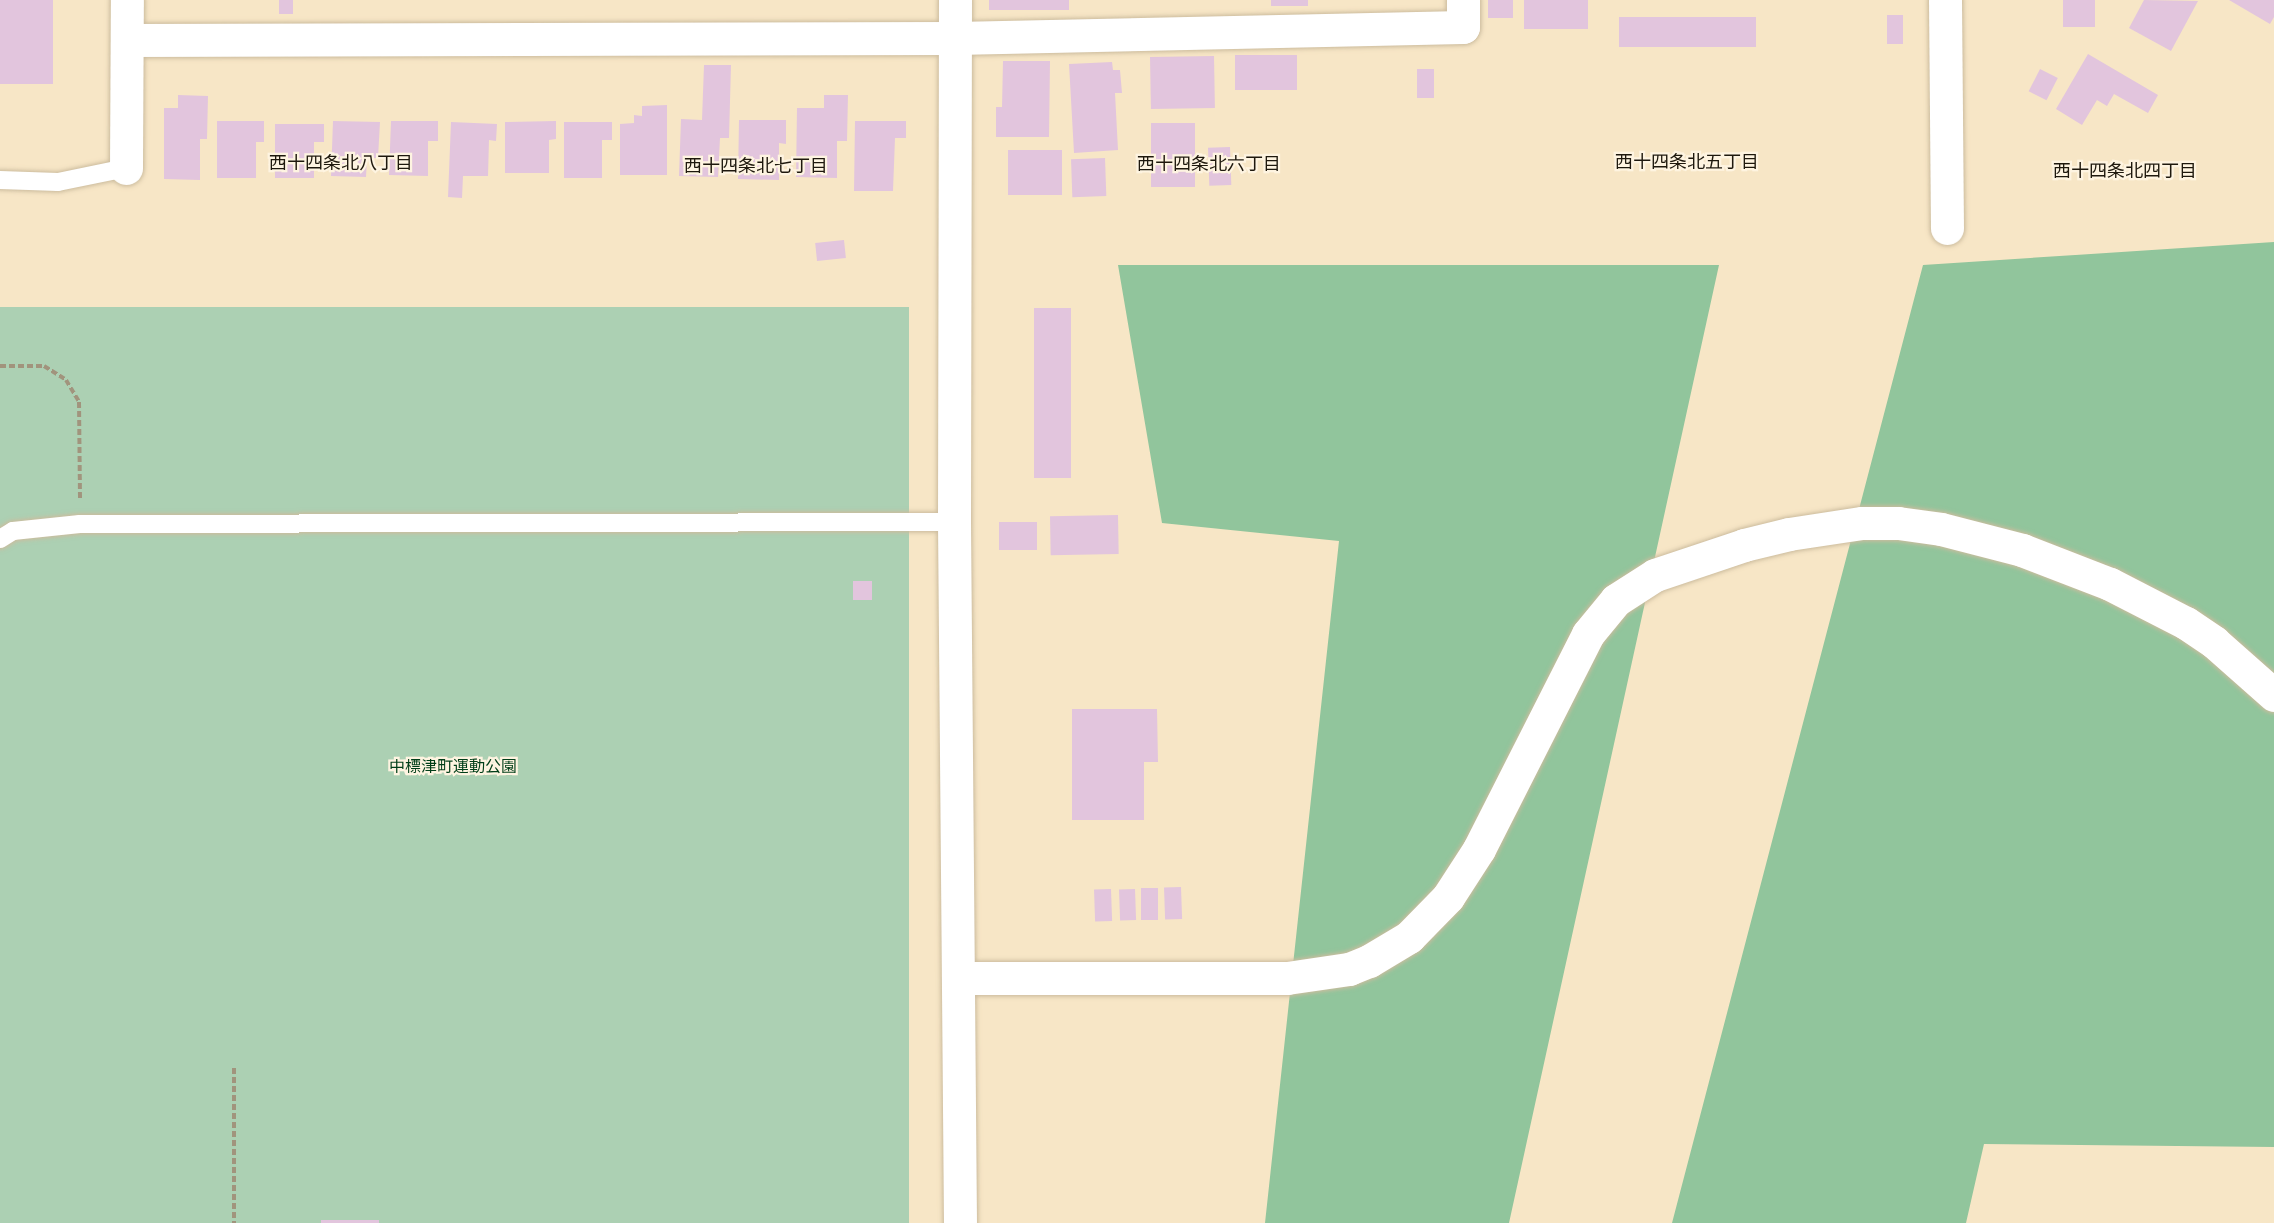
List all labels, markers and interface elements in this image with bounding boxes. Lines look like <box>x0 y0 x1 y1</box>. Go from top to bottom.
district label: 西十四条北五丁目 <box>1615 151 1759 173</box>
district label: 西十四条北八丁目 <box>269 152 413 174</box>
district label: 西十四条北六丁目 <box>1137 153 1281 175</box>
district label: 西十四条北七丁目 <box>684 155 828 177</box>
district label: 西十四条北四丁目 <box>2053 160 2197 182</box>
park label: 中標津町運動公園 <box>389 757 517 777</box>

